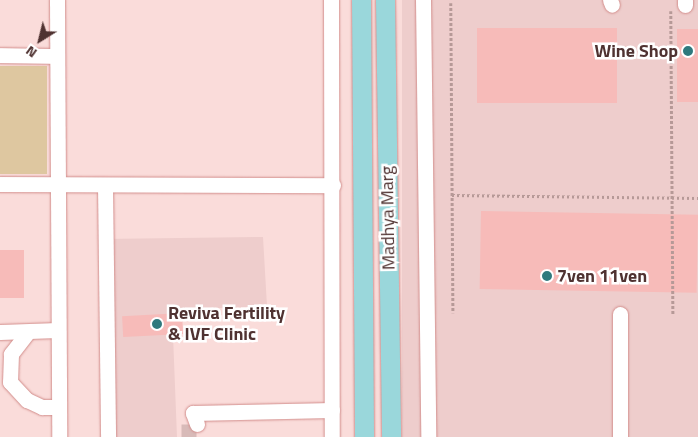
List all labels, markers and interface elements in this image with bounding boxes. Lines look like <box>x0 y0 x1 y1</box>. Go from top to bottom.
north arrow <box>15 15 65 65</box>
place label: Wine Shop <box>594 40 678 62</box>
text: N <box>21 41 41 64</box>
marker: Wine Shop <box>682 45 694 57</box>
street label: Madhya Marg <box>376 166 400 270</box>
place label: 7ven 11ven <box>557 265 647 287</box>
marker: 7ven 11ven <box>541 270 553 282</box>
place label: Reviva Fertility & IVF Clinic <box>168 303 285 346</box>
marker: Reviva Fertility & IVF Clinic <box>150 317 164 331</box>

